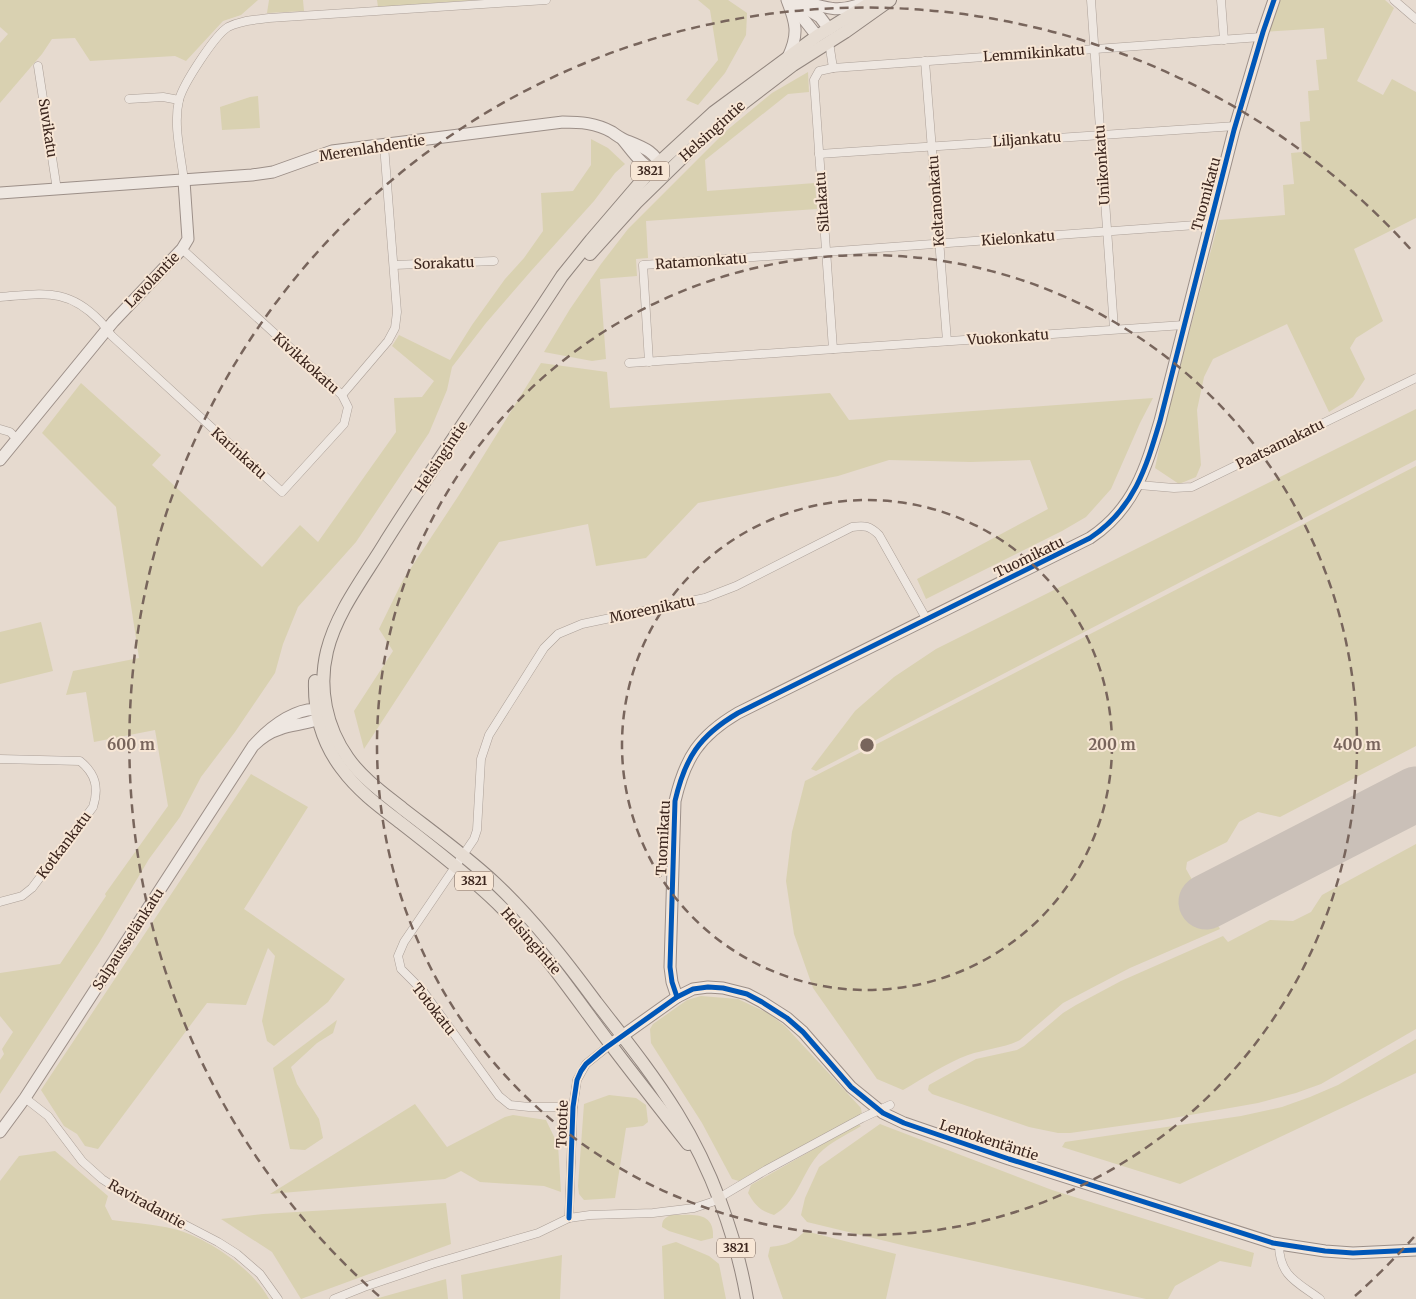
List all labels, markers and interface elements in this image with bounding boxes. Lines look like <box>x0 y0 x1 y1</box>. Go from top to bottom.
street label: Lemmikinkatu <box>983 40 1086 66</box>
street label: Suvikatu <box>34 97 62 159</box>
street label: Helsingintie <box>675 97 749 165</box>
street label: Unikonkatu <box>1090 124 1114 206</box>
street label: Liljankatu <box>992 128 1062 150</box>
street label: Merenlahdentie <box>318 131 426 165</box>
street label: Keltanonkatu <box>924 155 948 247</box>
street label: Tuomikatu <box>1188 155 1225 233</box>
road number: 3821 <box>631 162 669 180</box>
street label: Siltakatu <box>811 171 833 233</box>
street label: Kielonkatu <box>980 226 1056 250</box>
street label: Lavolantie <box>121 248 183 312</box>
street label: Ratamonkatu <box>654 249 748 273</box>
street label: Sorakatu <box>413 253 475 273</box>
street label: Vuokonkatu <box>965 325 1050 349</box>
street label: Kivikkokatu <box>269 329 343 398</box>
street label: Paatsamakatu <box>1233 415 1327 473</box>
street label: Helsingintie <box>410 418 472 496</box>
street label: Karinkatu <box>208 423 271 483</box>
street label: Tuomikatu <box>991 532 1067 582</box>
street label: Moreenikatu <box>608 591 697 627</box>
text: 600 m <box>107 735 155 754</box>
text: 200 m <box>1088 735 1136 754</box>
text: 400 m <box>1333 735 1381 754</box>
centre of rings <box>858 736 876 754</box>
street label: Tuomikatu <box>652 800 674 876</box>
street label: Kotkankatu <box>33 808 95 882</box>
road number: 3821 <box>455 871 493 890</box>
street label: Salpausselänkatu <box>88 885 168 993</box>
street label: Helsingintie <box>497 904 565 978</box>
street label: Totokatu <box>408 979 460 1039</box>
street label: Tototie <box>552 1100 572 1148</box>
street label: Lentokentäntie <box>937 1116 1041 1164</box>
street label: Raviradantie <box>105 1175 189 1233</box>
road number: 3821 <box>717 1238 755 1258</box>

